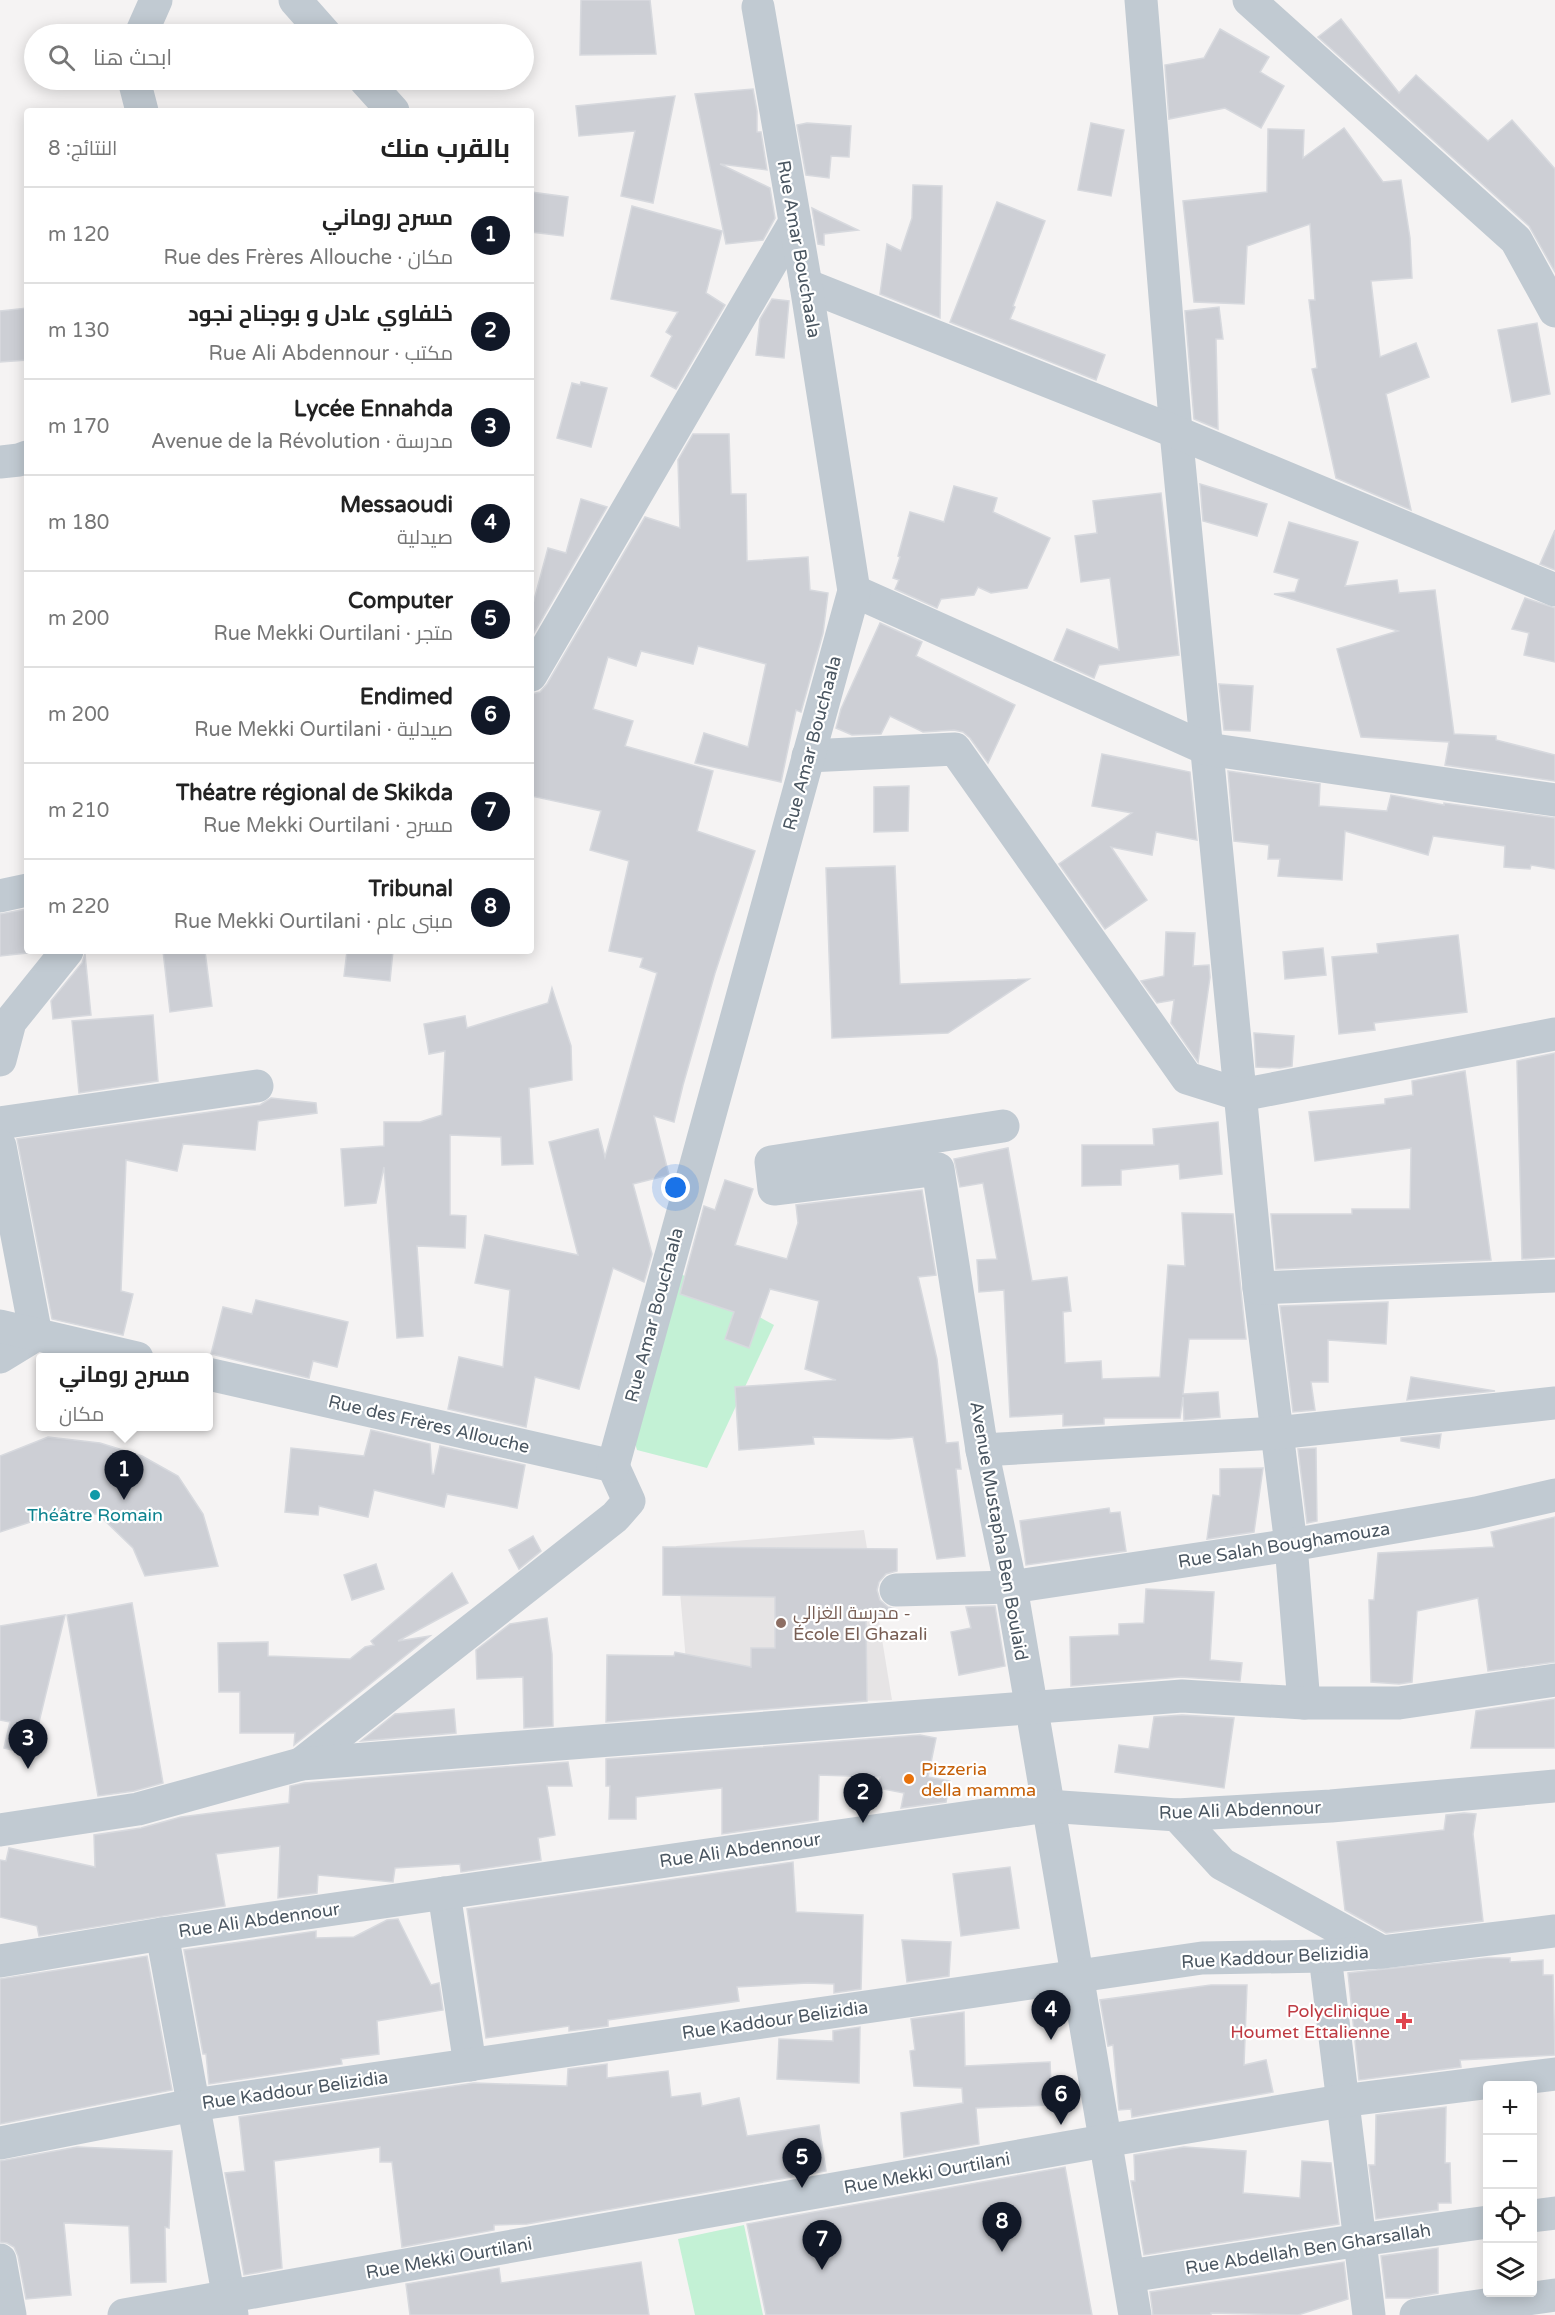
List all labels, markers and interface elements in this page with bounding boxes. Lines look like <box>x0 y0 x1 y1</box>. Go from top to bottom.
search box <box>24 24 534 90</box>
icon: search <box>45 41 78 74</box>
text: ابحث هنا <box>93 45 172 71</box>
text: بالقرب منك <box>381 133 510 164</box>
text: النتائج: 8 <box>48 137 117 161</box>
street label: Rue Amar Bouchaala <box>773 159 825 339</box>
text: مسرح روماني <box>322 205 453 231</box>
text: 120 m <box>48 223 109 247</box>
text: 1 <box>484 223 497 247</box>
text: مكان · Rue des Frères Allouche <box>163 246 453 270</box>
text: خلفاوي عادل و بوجناح نجود <box>188 301 453 327</box>
text: 130 m <box>48 319 109 343</box>
text: 2 <box>484 319 497 343</box>
text: مكتب · Rue Ali Abdennour <box>209 342 453 366</box>
text: Lycée Ennahda <box>294 396 453 422</box>
text: 170 m <box>48 415 109 439</box>
text: 3 <box>484 415 497 439</box>
text: مدرسة · Avenue de la Révolution <box>151 430 453 454</box>
text: Messaoudi <box>340 492 453 518</box>
text: 180 m <box>48 511 109 535</box>
text: 4 <box>484 511 497 535</box>
text: صيدلية <box>397 526 453 550</box>
text: Computer <box>348 588 453 614</box>
text: 200 m <box>48 607 109 631</box>
text: 5 <box>484 607 497 631</box>
text: متجر · Rue Mekki Ourtilani <box>213 622 453 646</box>
street label: Rue Amar Bouchaala <box>778 653 846 833</box>
text: Endimed <box>360 684 453 710</box>
text: 200 m <box>48 703 109 727</box>
text: 6 <box>484 703 497 727</box>
text: صيدلية · Rue Mekki Ourtilani <box>194 718 453 742</box>
text: Théatre régional de Skikda <box>176 780 453 806</box>
text: 210 m <box>48 799 109 823</box>
text: 7 <box>484 799 497 823</box>
text: مسرح · Rue Mekki Ourtilani <box>203 814 453 838</box>
text: Tribunal <box>368 876 453 902</box>
text: 220 m <box>48 895 109 919</box>
text: 8 <box>484 895 497 919</box>
text: مبنى عام · Rue Mekki Ourtilani <box>174 910 453 934</box>
your location <box>661 1173 690 1202</box>
street label: Rue Amar Bouchaala <box>620 1225 688 1405</box>
popup <box>36 1353 213 1431</box>
text: مسرح روماني <box>59 1362 190 1388</box>
street label: Rue des Frères Allouche <box>326 1390 532 1458</box>
street label: Avenue Mustapha Ben Boulaid <box>965 1400 1033 1662</box>
text: مكان <box>59 1403 104 1427</box>
pin: 1 <box>104 1450 144 1500</box>
marker: Théâtre Romain <box>88 1488 102 1502</box>
place label: Théâtre Romain <box>27 1504 163 1526</box>
street label: Rue Salah Boughamouza <box>1176 1517 1392 1573</box>
place label: مدرسة الغزالي - École El Ghazali <box>793 1602 927 1645</box>
marker: مدرسة الغزالي - École El Ghazali <box>774 1616 788 1630</box>
pin: 3 <box>9 1720 48 1769</box>
place label: Pizzeria della mamma <box>921 1758 1036 1801</box>
marker: Pizzeria della mamma <box>902 1772 916 1786</box>
pin: 2 <box>844 1774 882 1823</box>
street label: Rue Ali Abdennour <box>1158 1796 1322 1824</box>
street label: Rue Ali Abdennour <box>658 1828 822 1872</box>
street label: Rue Ali Abdennour <box>177 1898 341 1942</box>
street label: Rue Kaddour Belizidia <box>1181 1941 1369 1973</box>
pin: 4 <box>1032 1990 1070 2040</box>
street label: Rue Kaddour Belizidia <box>680 1996 870 2044</box>
place label: Polyclinique Houmet Ettalienne <box>1230 2000 1390 2043</box>
marker: Polyclinique Houmet Ettalienne <box>1395 2012 1413 2030</box>
street label: Rue Kaddour Belizidia <box>200 2066 390 2114</box>
pin: 6 <box>1042 2076 1080 2125</box>
map controls <box>1483 2081 1537 2297</box>
button: + <box>1483 2081 1537 2135</box>
button: − <box>1483 2135 1537 2189</box>
pin: 5 <box>782 2138 822 2188</box>
street label: Rue Mekki Ourtilani <box>842 2148 1012 2198</box>
button: locate <box>1483 2189 1537 2243</box>
pin: 8 <box>982 2202 1022 2252</box>
street label: Rue Abdellah Ben Gharsallah <box>1184 2219 1432 2279</box>
pin: 7 <box>802 2220 842 2270</box>
street label: Rue Mekki Ourtilani <box>364 2233 534 2283</box>
button: layers <box>1483 2243 1537 2297</box>

